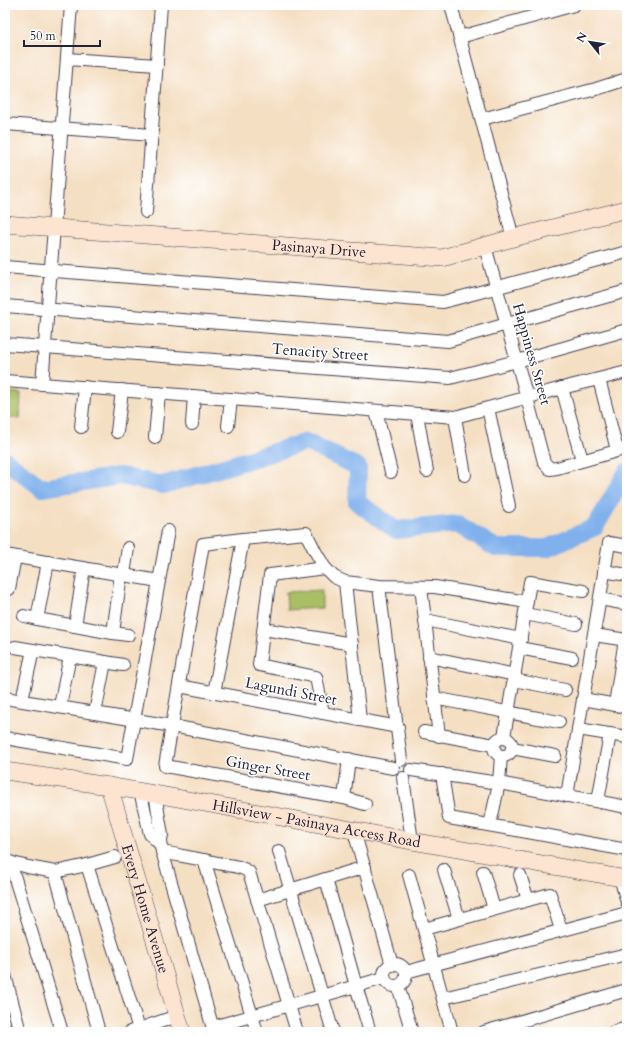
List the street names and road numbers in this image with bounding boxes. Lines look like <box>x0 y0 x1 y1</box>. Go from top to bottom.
street label: Pasinaya Drive <box>271 235 367 262</box>
street label: Happiness Street <box>508 301 556 407</box>
street label: Tenacity Street <box>271 339 369 365</box>
street label: Lagundi Street <box>243 672 339 710</box>
street label: Ginger Street <box>224 751 312 785</box>
street label: Hillsview - Pasinaya Access Road <box>211 795 422 852</box>
street label: Every Home Avenue <box>117 842 174 976</box>

